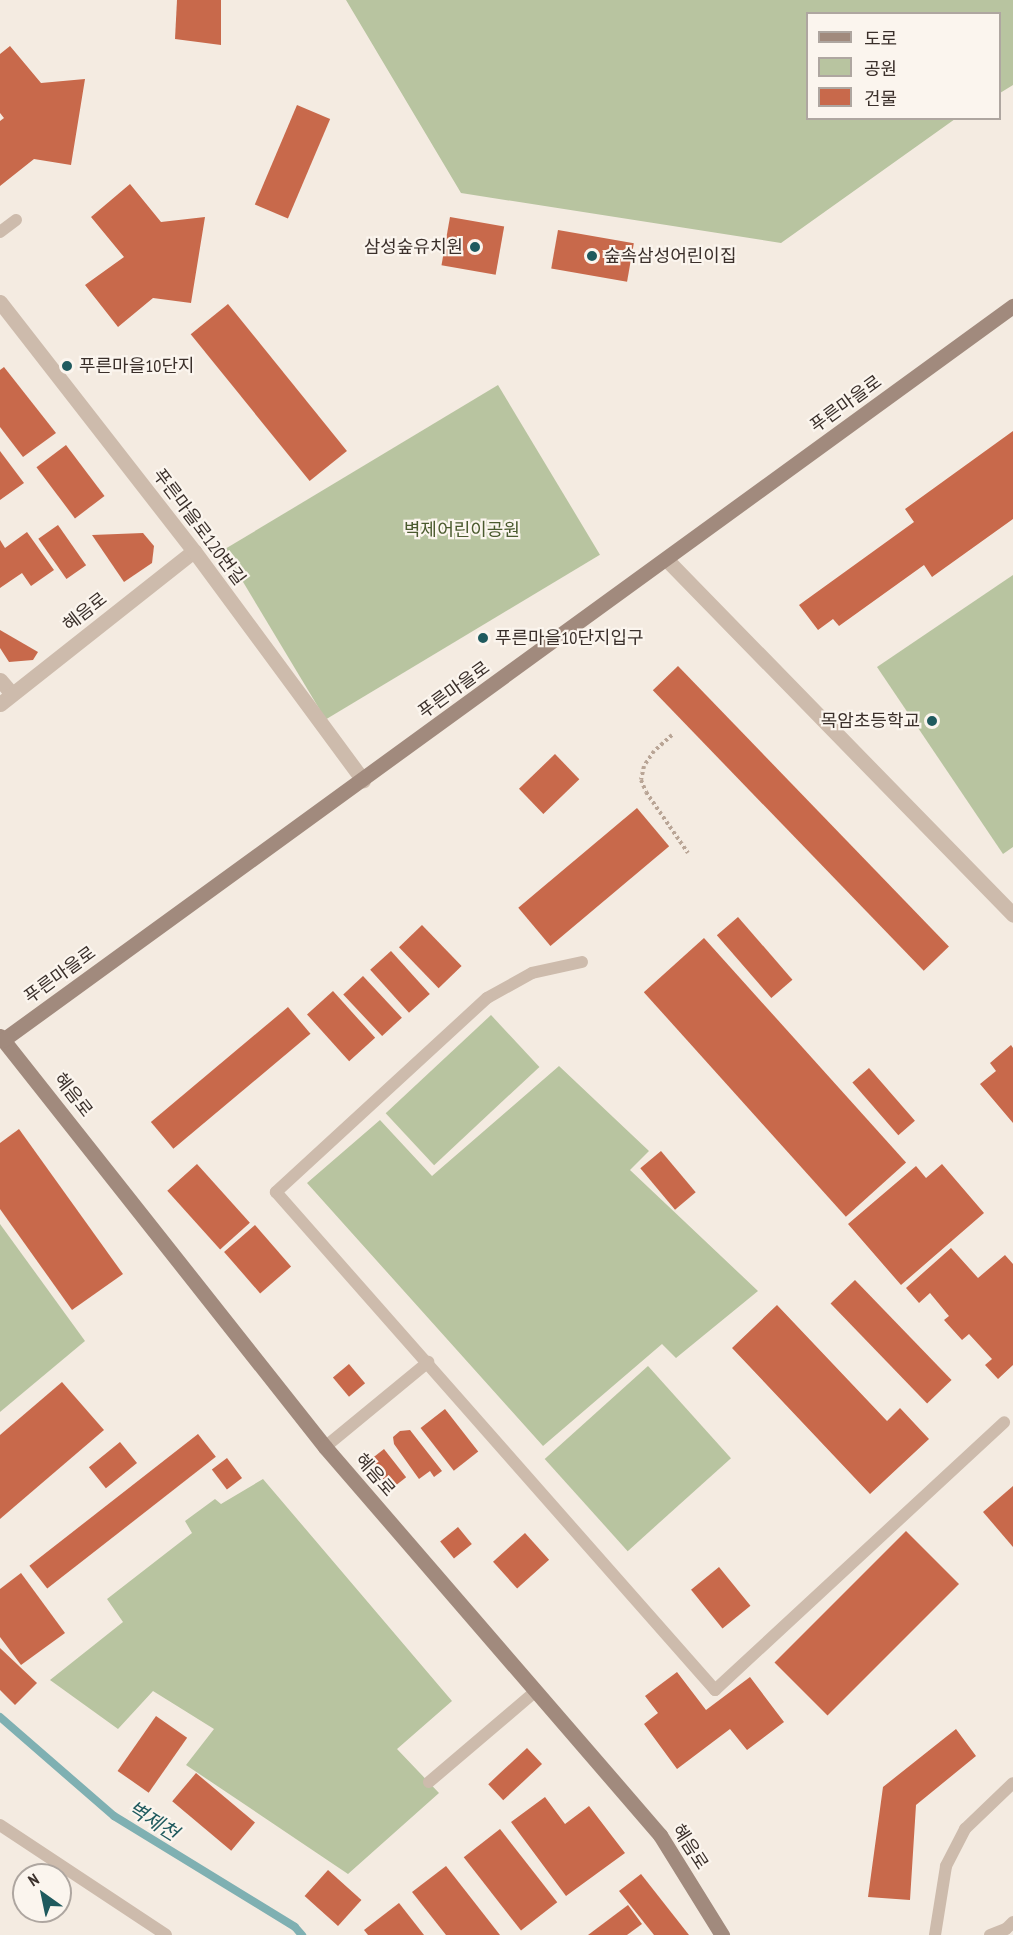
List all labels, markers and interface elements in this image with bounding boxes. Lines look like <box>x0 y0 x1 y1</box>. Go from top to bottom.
legend <box>806 12 1001 120</box>
text: 도로 <box>864 27 897 50</box>
text: 공원 <box>864 57 897 80</box>
text: 건물 <box>864 87 897 110</box>
place label: 삼성숲유치원 <box>364 236 463 258</box>
marker: 삼성숲유치원 <box>468 240 482 254</box>
place label: 숲속삼성어린이집 <box>604 245 736 267</box>
marker: 숲속삼성어린이집 <box>585 249 599 263</box>
place label: 푸른마을10단지 <box>79 355 195 377</box>
marker: 푸른마을10단지 <box>60 359 74 373</box>
street label: 푸른마을로 <box>806 371 886 437</box>
street label: 푸른마을로120번길 <box>148 465 250 589</box>
park label: 벽제어린이공원 <box>404 519 520 541</box>
street label: 혜음로 <box>59 588 111 636</box>
place label: 푸른마을10단지입구 <box>495 627 644 649</box>
marker: 푸른마을10단지입구 <box>476 631 490 645</box>
street label: 푸른마을로 <box>414 657 494 723</box>
place label: 목암초등학교 <box>821 710 920 732</box>
marker: 목암초등학교 <box>925 714 939 728</box>
street label: 푸른마을로 <box>20 942 100 1008</box>
street label: 혜음로 <box>49 1069 97 1121</box>
street label: 혜음로 <box>351 1449 399 1501</box>
water label: 벽제천 <box>123 1796 183 1846</box>
street label: 혜음로 <box>667 1820 713 1874</box>
north arrow <box>12 1863 72 1923</box>
text: N <box>24 1869 42 1890</box>

